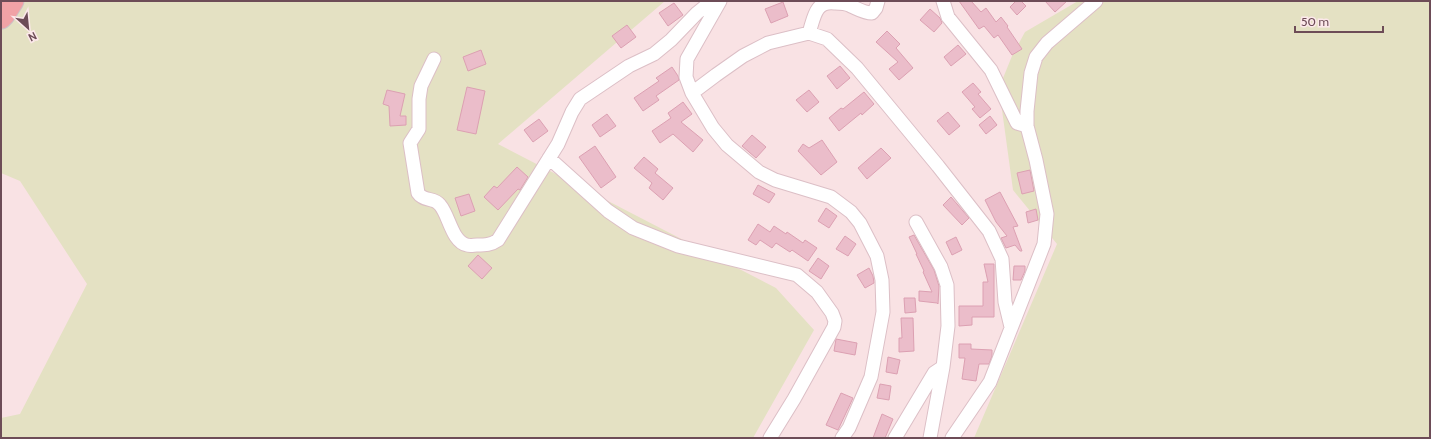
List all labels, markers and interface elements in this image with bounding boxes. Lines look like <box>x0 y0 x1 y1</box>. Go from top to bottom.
north arrow <box>8 8 48 48</box>
scale bar <box>1295 8 1383 34</box>
text: 50 m <box>1301 14 1329 29</box>
text: N <box>26 29 39 45</box>

